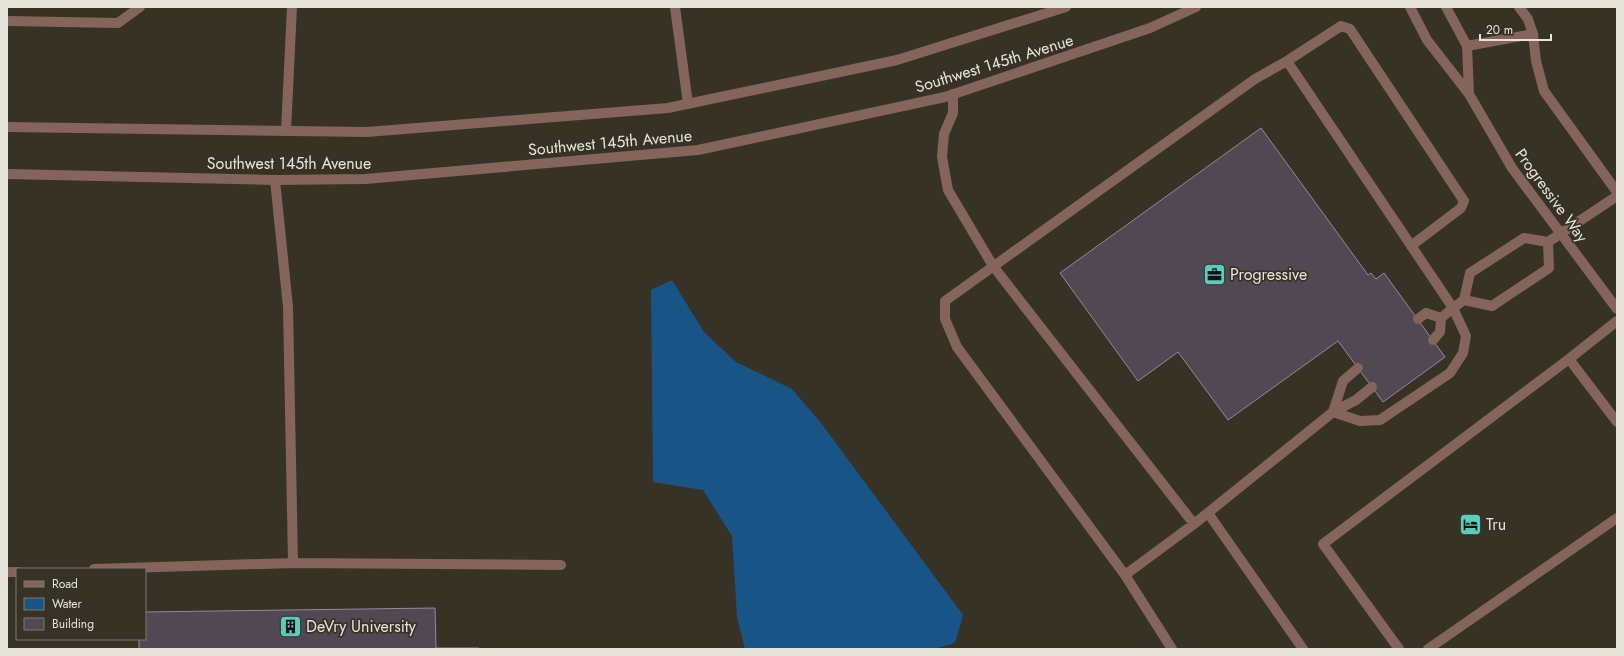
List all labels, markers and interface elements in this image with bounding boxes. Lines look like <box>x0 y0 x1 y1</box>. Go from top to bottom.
scale bar <box>1480 16 1551 42</box>
text: 20 m <box>1486 21 1513 39</box>
street label: Southwest 145th Avenue <box>912 28 1076 99</box>
street label: Southwest 145th Avenue <box>527 124 693 161</box>
street label: Progressive Way <box>1510 144 1594 248</box>
street label: Southwest 145th Avenue <box>207 152 371 175</box>
office icon: Progressive <box>1201 261 1227 287</box>
place label: Progressive <box>1230 263 1307 286</box>
hotel icon: Tru <box>1457 511 1483 537</box>
place label: Tru <box>1486 513 1506 536</box>
legend <box>16 568 146 640</box>
text: Road <box>52 575 78 593</box>
text: Water <box>52 595 83 613</box>
building icon: DeVry University <box>277 613 303 639</box>
text: Building <box>52 615 94 633</box>
place label: DeVry University <box>306 615 417 638</box>

